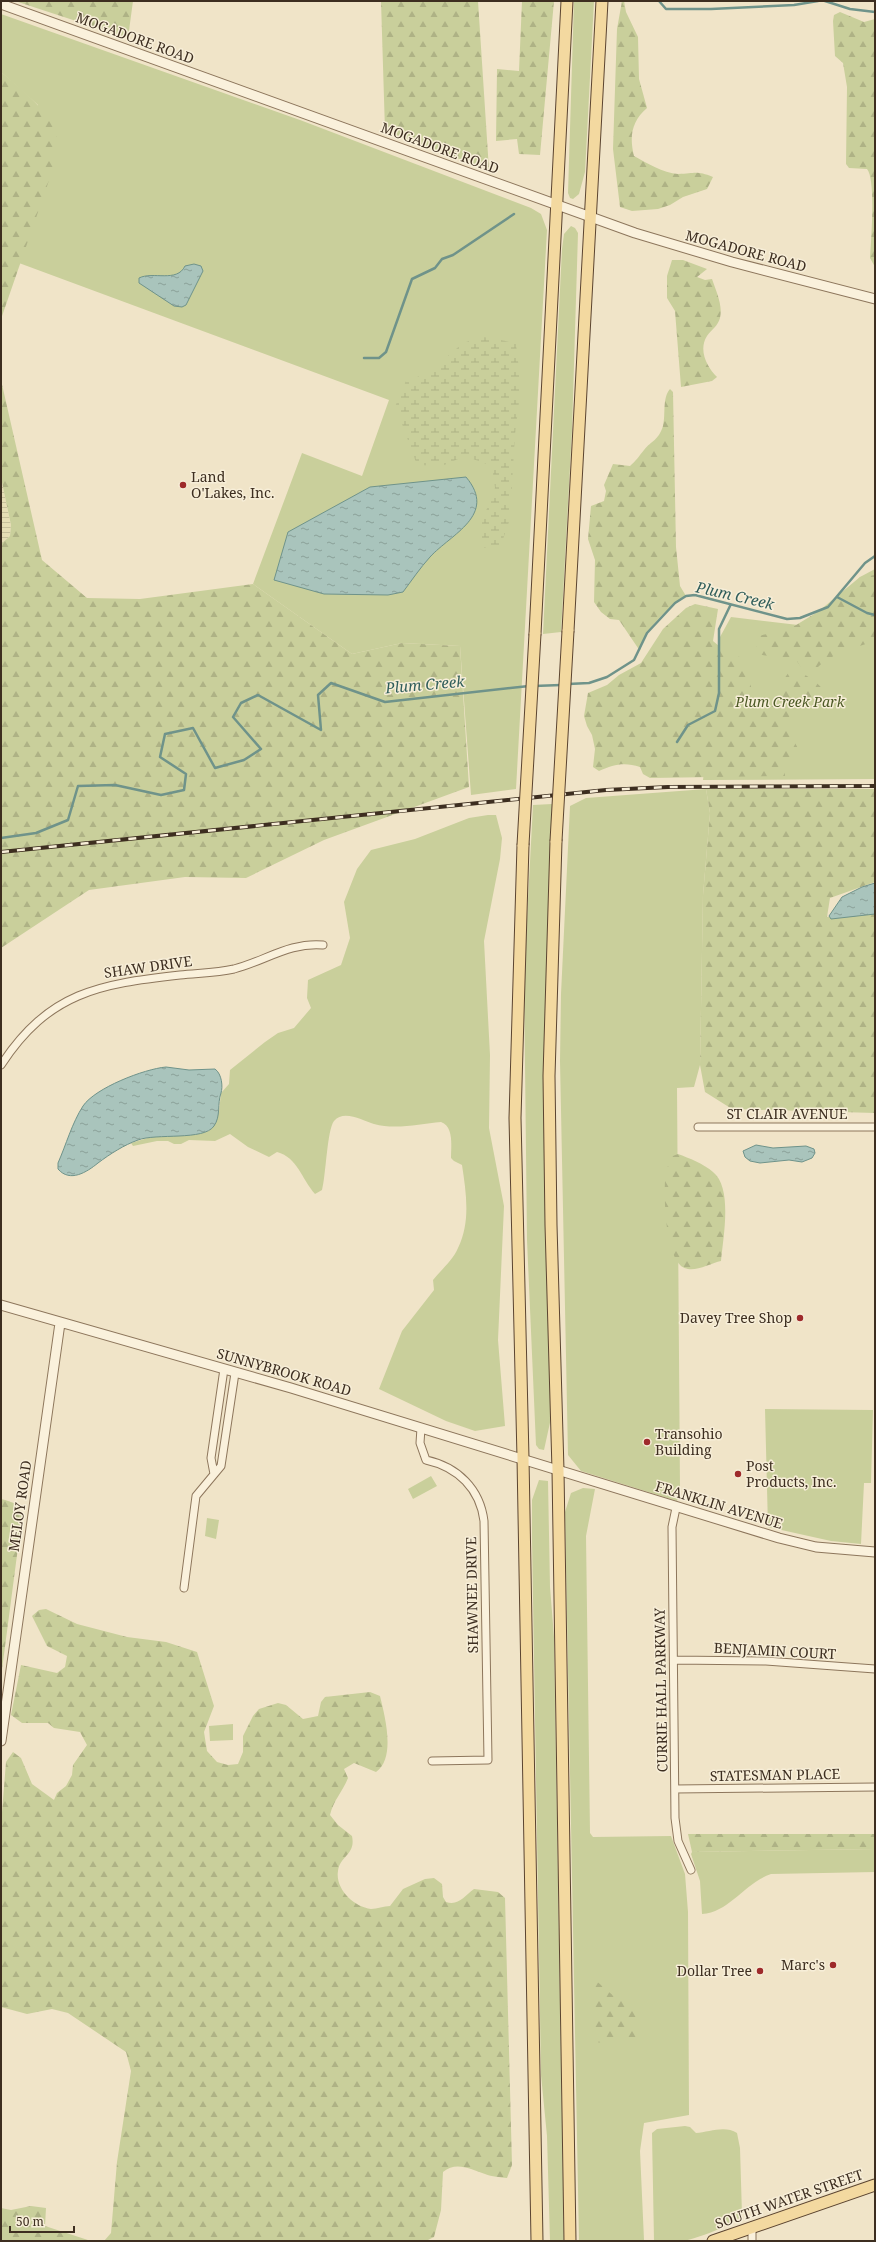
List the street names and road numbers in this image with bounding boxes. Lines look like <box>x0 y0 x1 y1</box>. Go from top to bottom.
street label: MOGADORE ROAD <box>73 7 197 68</box>
street label: MOGADORE ROAD <box>378 117 502 178</box>
street label: MOGADORE ROAD <box>684 225 809 276</box>
street label: SHAW DRIVE <box>103 951 193 982</box>
street label: ST CLAIR AVENUE <box>726 1104 848 1123</box>
street label: SUNNYBROOK ROAD <box>215 1343 354 1400</box>
street label: MELOY ROAD <box>4 1459 35 1553</box>
street label: FRANKLIN AVENUE <box>653 1476 785 1533</box>
street label: SHAWNEE DRIVE <box>461 1536 482 1654</box>
street label: CURRIE HALL PARKWAY <box>650 1607 671 1772</box>
street label: BENJAMIN COURT <box>713 1638 837 1663</box>
street label: STATESMAN PLACE <box>710 1764 841 1785</box>
street label: SOUTH WATER STREET <box>712 2164 866 2233</box>

